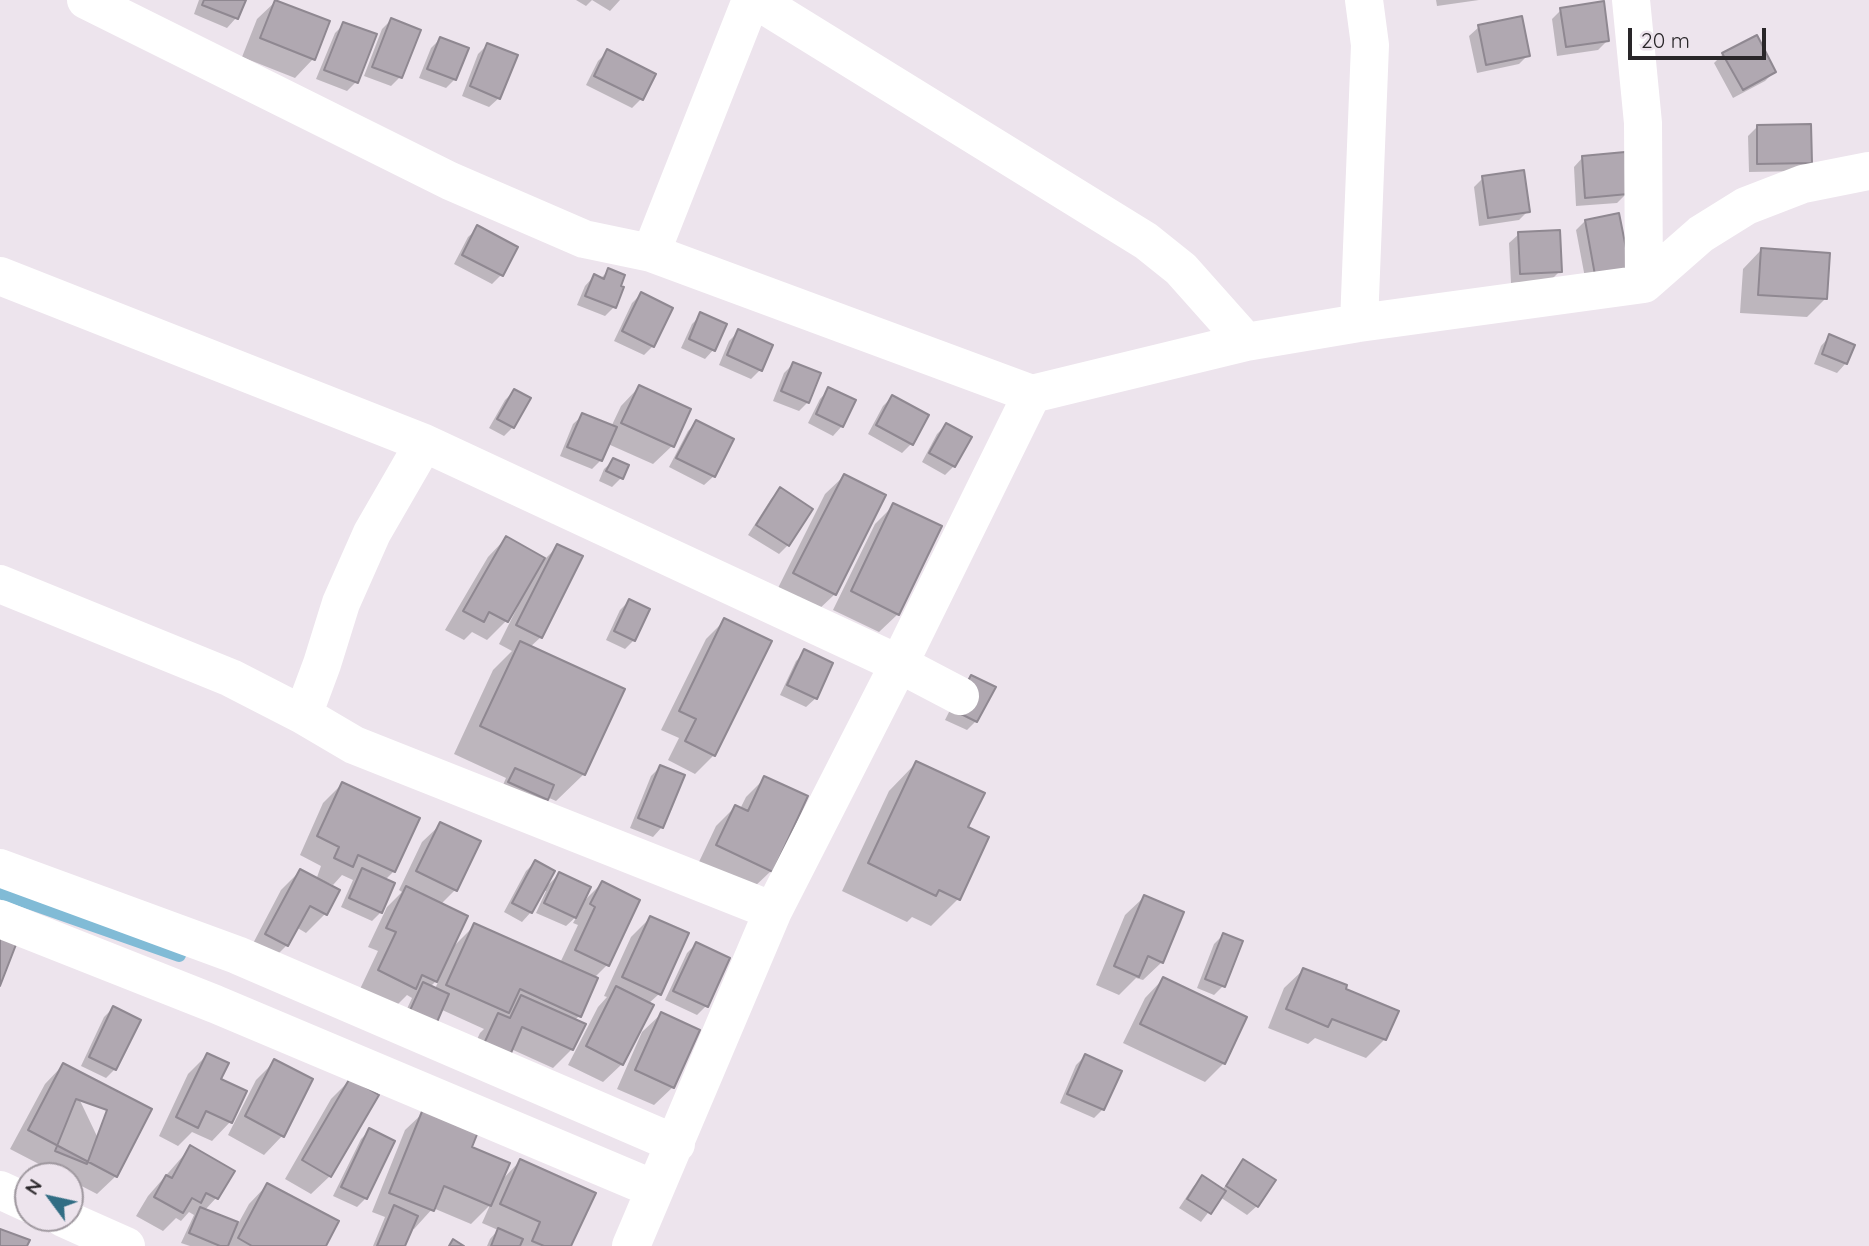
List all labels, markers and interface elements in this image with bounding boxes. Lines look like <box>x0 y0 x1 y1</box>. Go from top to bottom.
scale bar <box>1631 14 1769 58</box>
text: 20 m <box>1641 27 1690 53</box>
north arrow <box>14 1162 84 1232</box>
text: N <box>19 1174 47 1199</box>

